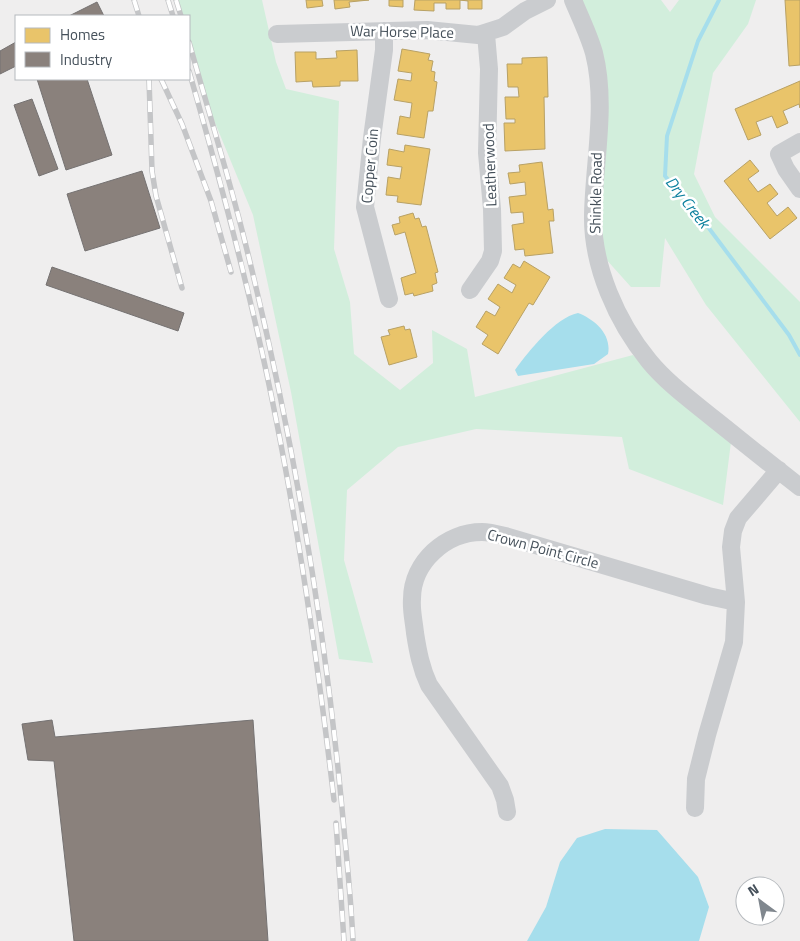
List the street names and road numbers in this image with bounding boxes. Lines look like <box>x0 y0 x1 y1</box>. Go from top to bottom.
street label: War Horse Place <box>350 19 454 44</box>
street label: Leatherwood <box>477 123 502 207</box>
street label: Copper Coin <box>355 128 384 204</box>
street label: Shinkle Road <box>583 152 608 234</box>
street label: Crown Point Circle <box>485 523 601 574</box>

